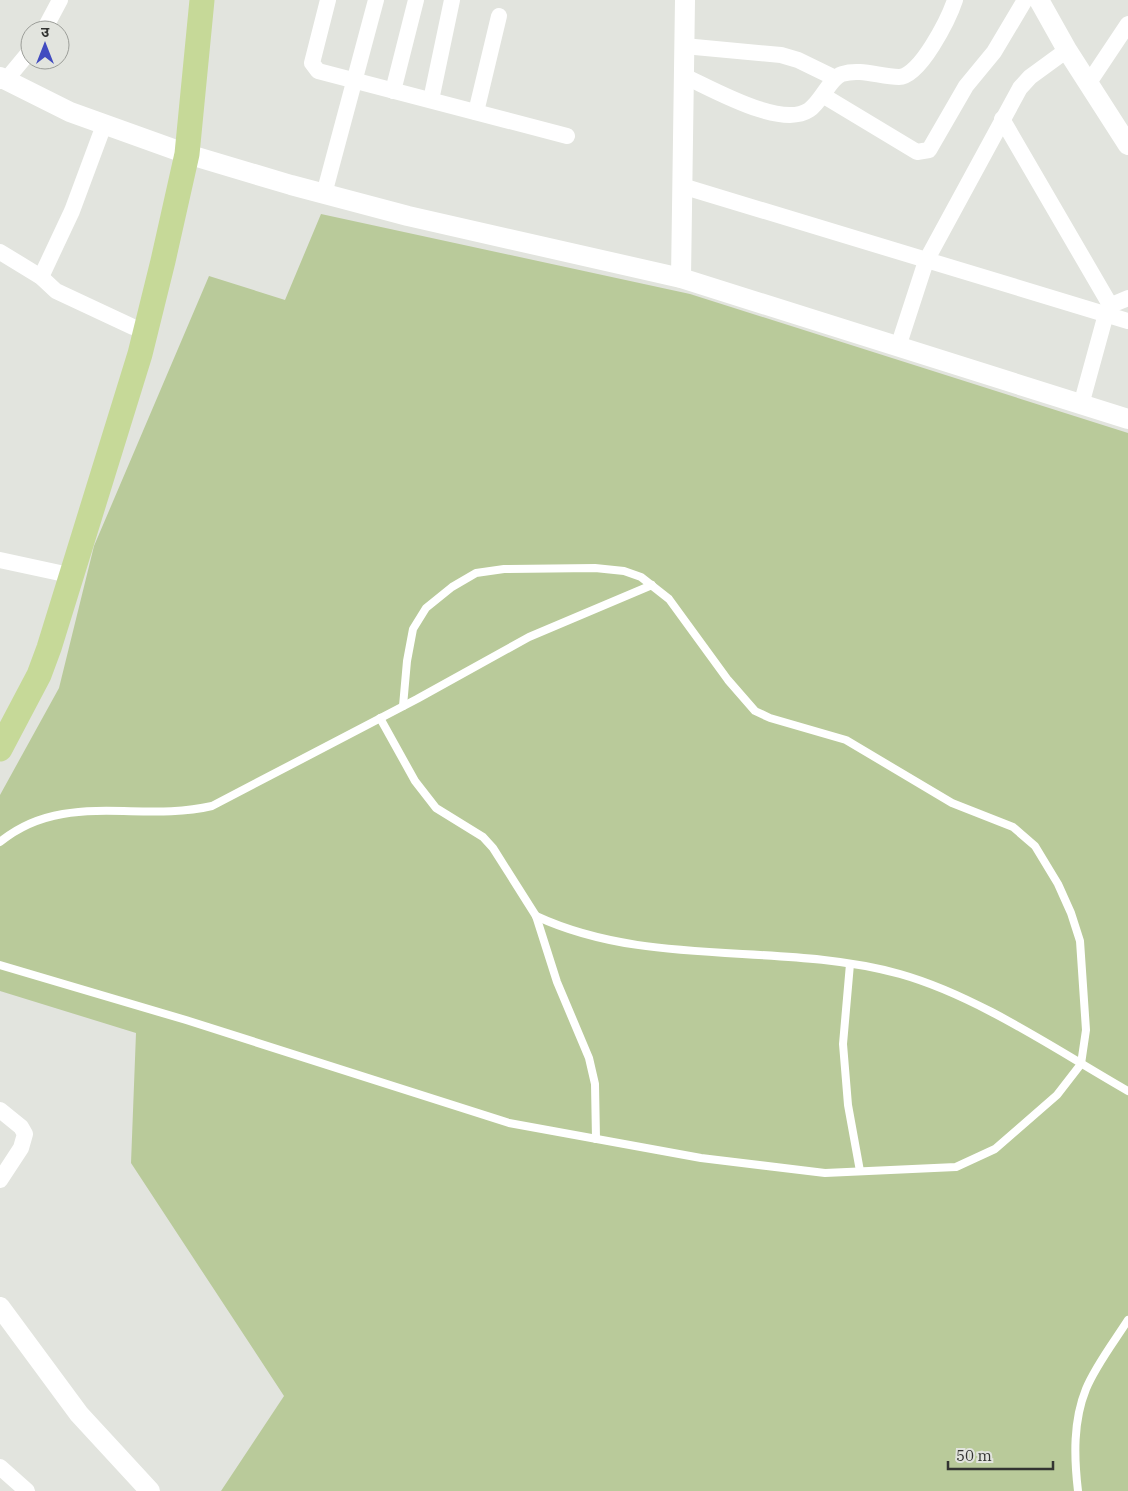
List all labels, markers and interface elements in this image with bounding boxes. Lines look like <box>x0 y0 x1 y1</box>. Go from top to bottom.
north arrow <box>20 20 70 70</box>
text: उ <box>41 23 50 41</box>
scale bar <box>948 1438 1053 1470</box>
text: 50 m <box>956 1446 992 1465</box>

